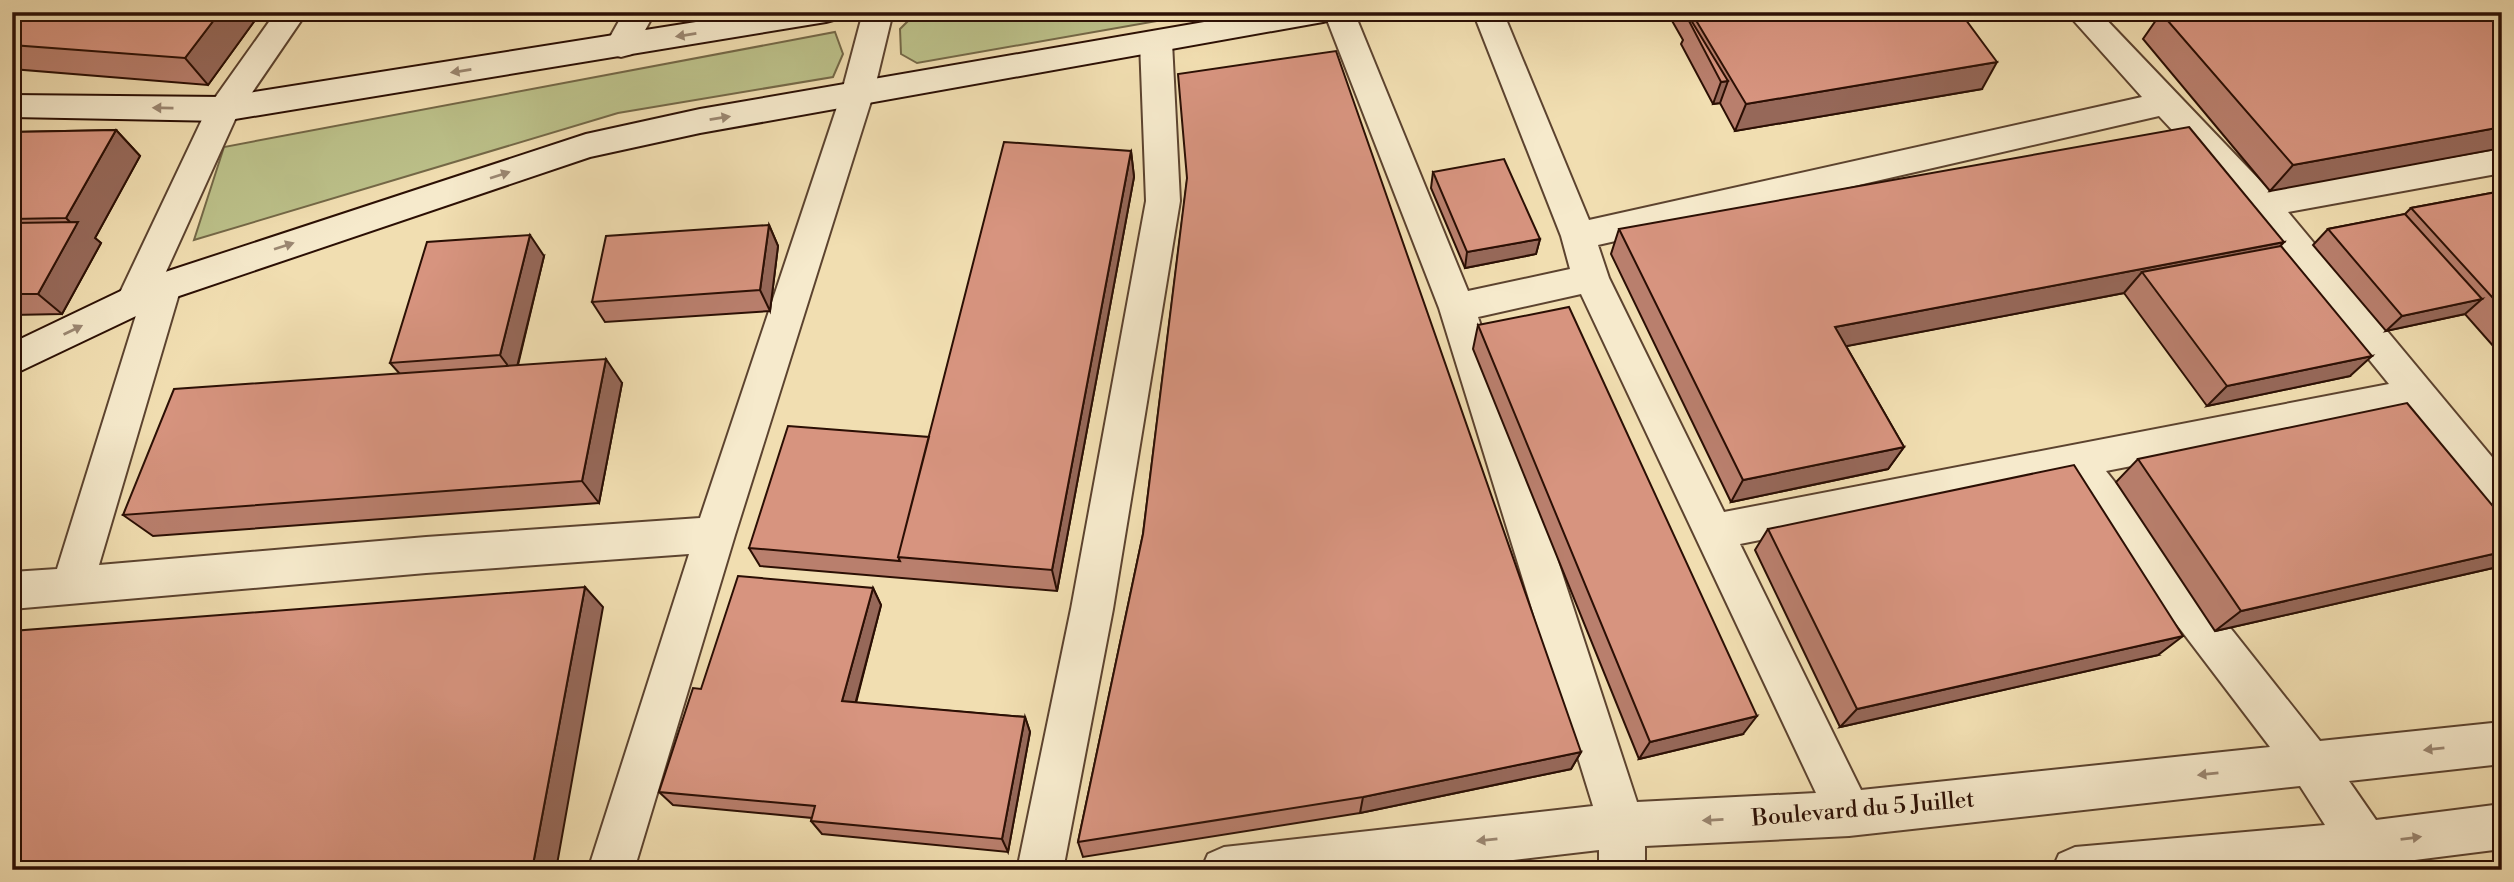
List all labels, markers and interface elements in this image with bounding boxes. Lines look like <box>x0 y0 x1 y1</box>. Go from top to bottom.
one-way arrow <box>675 30 697 41</box>
one-way arrow <box>450 66 472 77</box>
one-way arrow <box>152 103 174 114</box>
one-way arrow <box>709 112 731 123</box>
one-way arrow <box>490 169 511 179</box>
one-way arrow <box>274 240 295 251</box>
one-way arrow <box>63 324 83 335</box>
one-way arrow <box>2423 744 2445 755</box>
one-way arrow <box>2197 769 2219 780</box>
street label: Boulevard du 5 Juillet <box>1750 785 1975 833</box>
one-way arrow <box>1702 815 1724 826</box>
one-way arrow <box>2400 832 2422 843</box>
one-way arrow <box>1475 835 1497 846</box>

